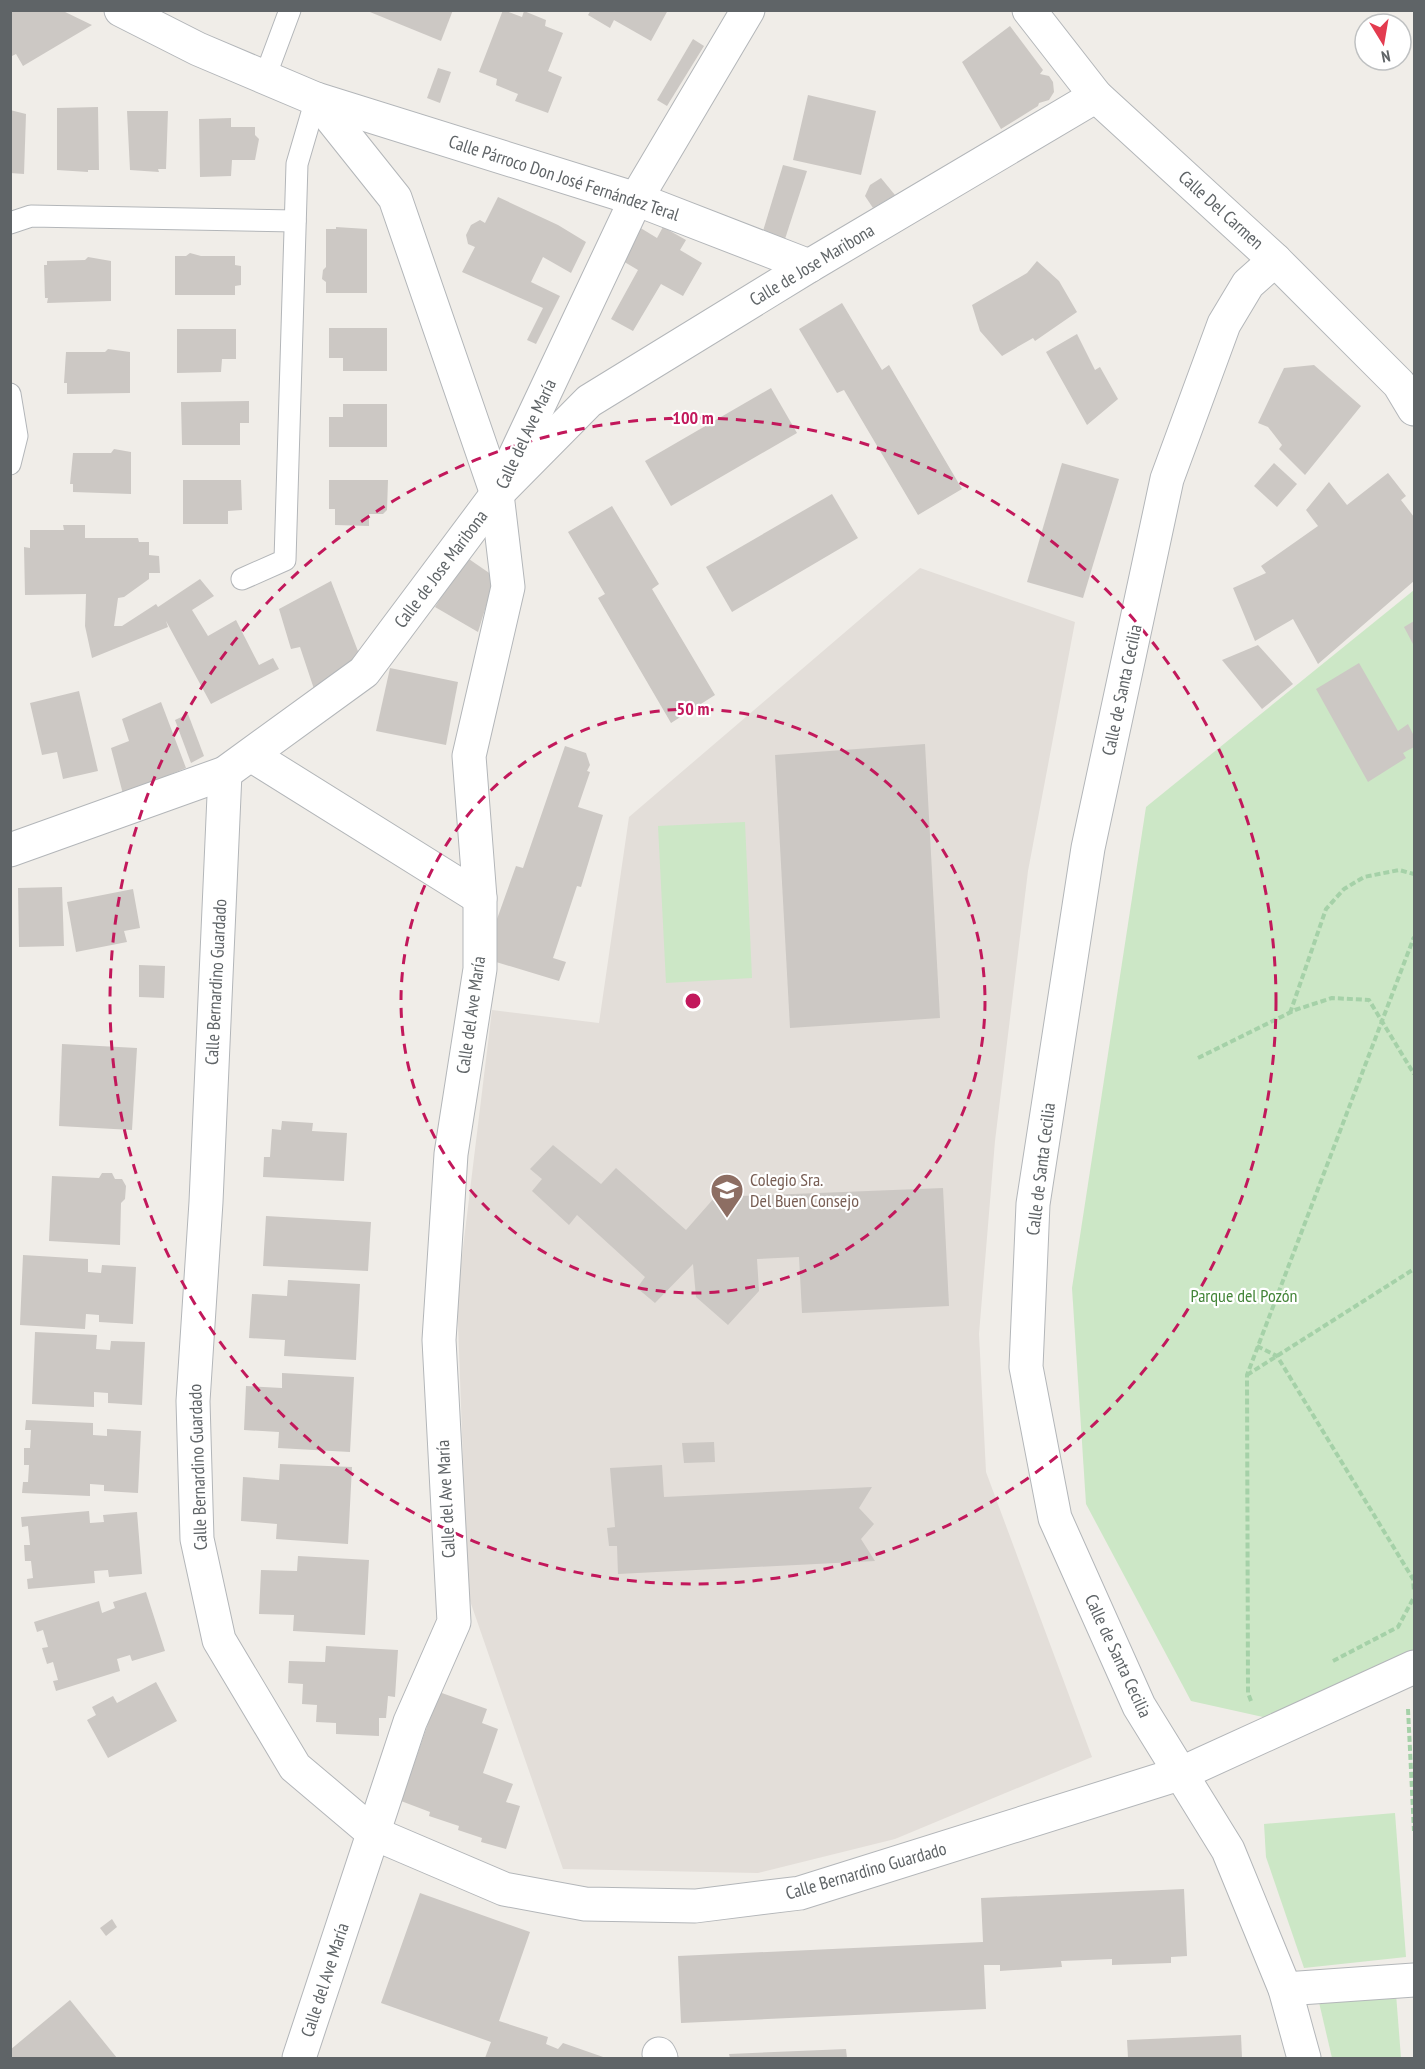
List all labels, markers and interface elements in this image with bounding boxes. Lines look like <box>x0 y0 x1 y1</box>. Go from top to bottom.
north arrow <box>1353 12 1413 72</box>
text: N <box>1380 46 1392 67</box>
street label: Calle Párroco Don José Fernández Teral <box>446 129 683 226</box>
street label: Calle Del Carmen <box>1174 165 1269 254</box>
street label: Calle de Jose Maribona <box>745 218 878 311</box>
street label: Calle del Ave María <box>490 375 561 492</box>
text: 100 m <box>672 406 714 429</box>
street label: Calle de Jose Maribona <box>389 505 492 632</box>
street label: Calle de Santa Cecilia <box>1096 622 1147 757</box>
text: 50 m <box>677 697 709 720</box>
street label: Calle Bernardino Guardado <box>200 898 231 1066</box>
street label: Calle del Ave María <box>451 955 490 1075</box>
centre of rings <box>683 991 703 1011</box>
street label: Calle de Santa Cecilia <box>1021 1101 1060 1236</box>
place label: Colegio Sra. Del Buen Consejo <box>750 1168 859 1212</box>
school or university icon: Colegio Sra. Del Buen Consejo <box>709 1172 745 1219</box>
park label: Parque del Pozón <box>1191 1284 1297 1307</box>
street label: Calle Bernardino Guardado <box>183 1383 212 1551</box>
street label: Calle del Ave María <box>431 1439 460 1559</box>
street label: Calle de Santa Cecilia <box>1080 1591 1157 1721</box>
street label: Calle Bernardino Guardado <box>783 1836 949 1904</box>
street label: Calle del Ave María <box>295 1920 354 2040</box>

